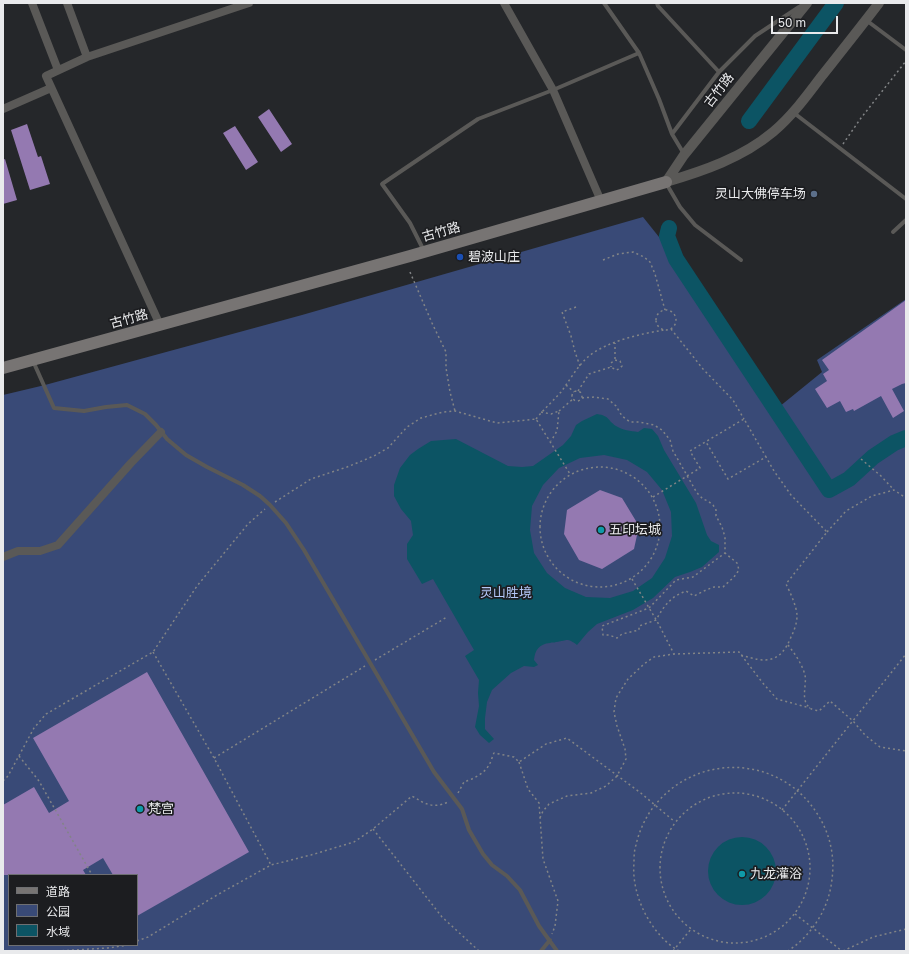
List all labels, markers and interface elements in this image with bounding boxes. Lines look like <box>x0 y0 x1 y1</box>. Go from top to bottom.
scale bar <box>773 8 840 34</box>
text: 50 m <box>778 15 806 30</box>
street label: 古竹路 <box>701 70 737 110</box>
place label: 灵山大佛停车场 <box>715 186 806 202</box>
marker: 灵山大佛停车场 <box>809 189 819 199</box>
street label: 古竹路 <box>420 219 462 245</box>
place label: 碧波山庄 <box>468 249 520 265</box>
marker: 碧波山庄 <box>455 252 465 262</box>
street label: 古竹路 <box>108 306 150 332</box>
place label: 五印坛城 <box>609 522 661 538</box>
marker: 五印坛城 <box>596 525 606 535</box>
park label: 灵山胜境 <box>480 585 532 601</box>
place label: 梵宫 <box>148 801 174 817</box>
marker: 梵宫 <box>135 804 145 814</box>
place label: 九龙灌浴 <box>750 866 802 882</box>
marker: 九龙灌浴 <box>737 869 747 879</box>
legend <box>8 874 138 946</box>
text: 道路 <box>46 884 70 899</box>
text: 公园 <box>46 904 70 919</box>
text: 水域 <box>46 924 70 939</box>

